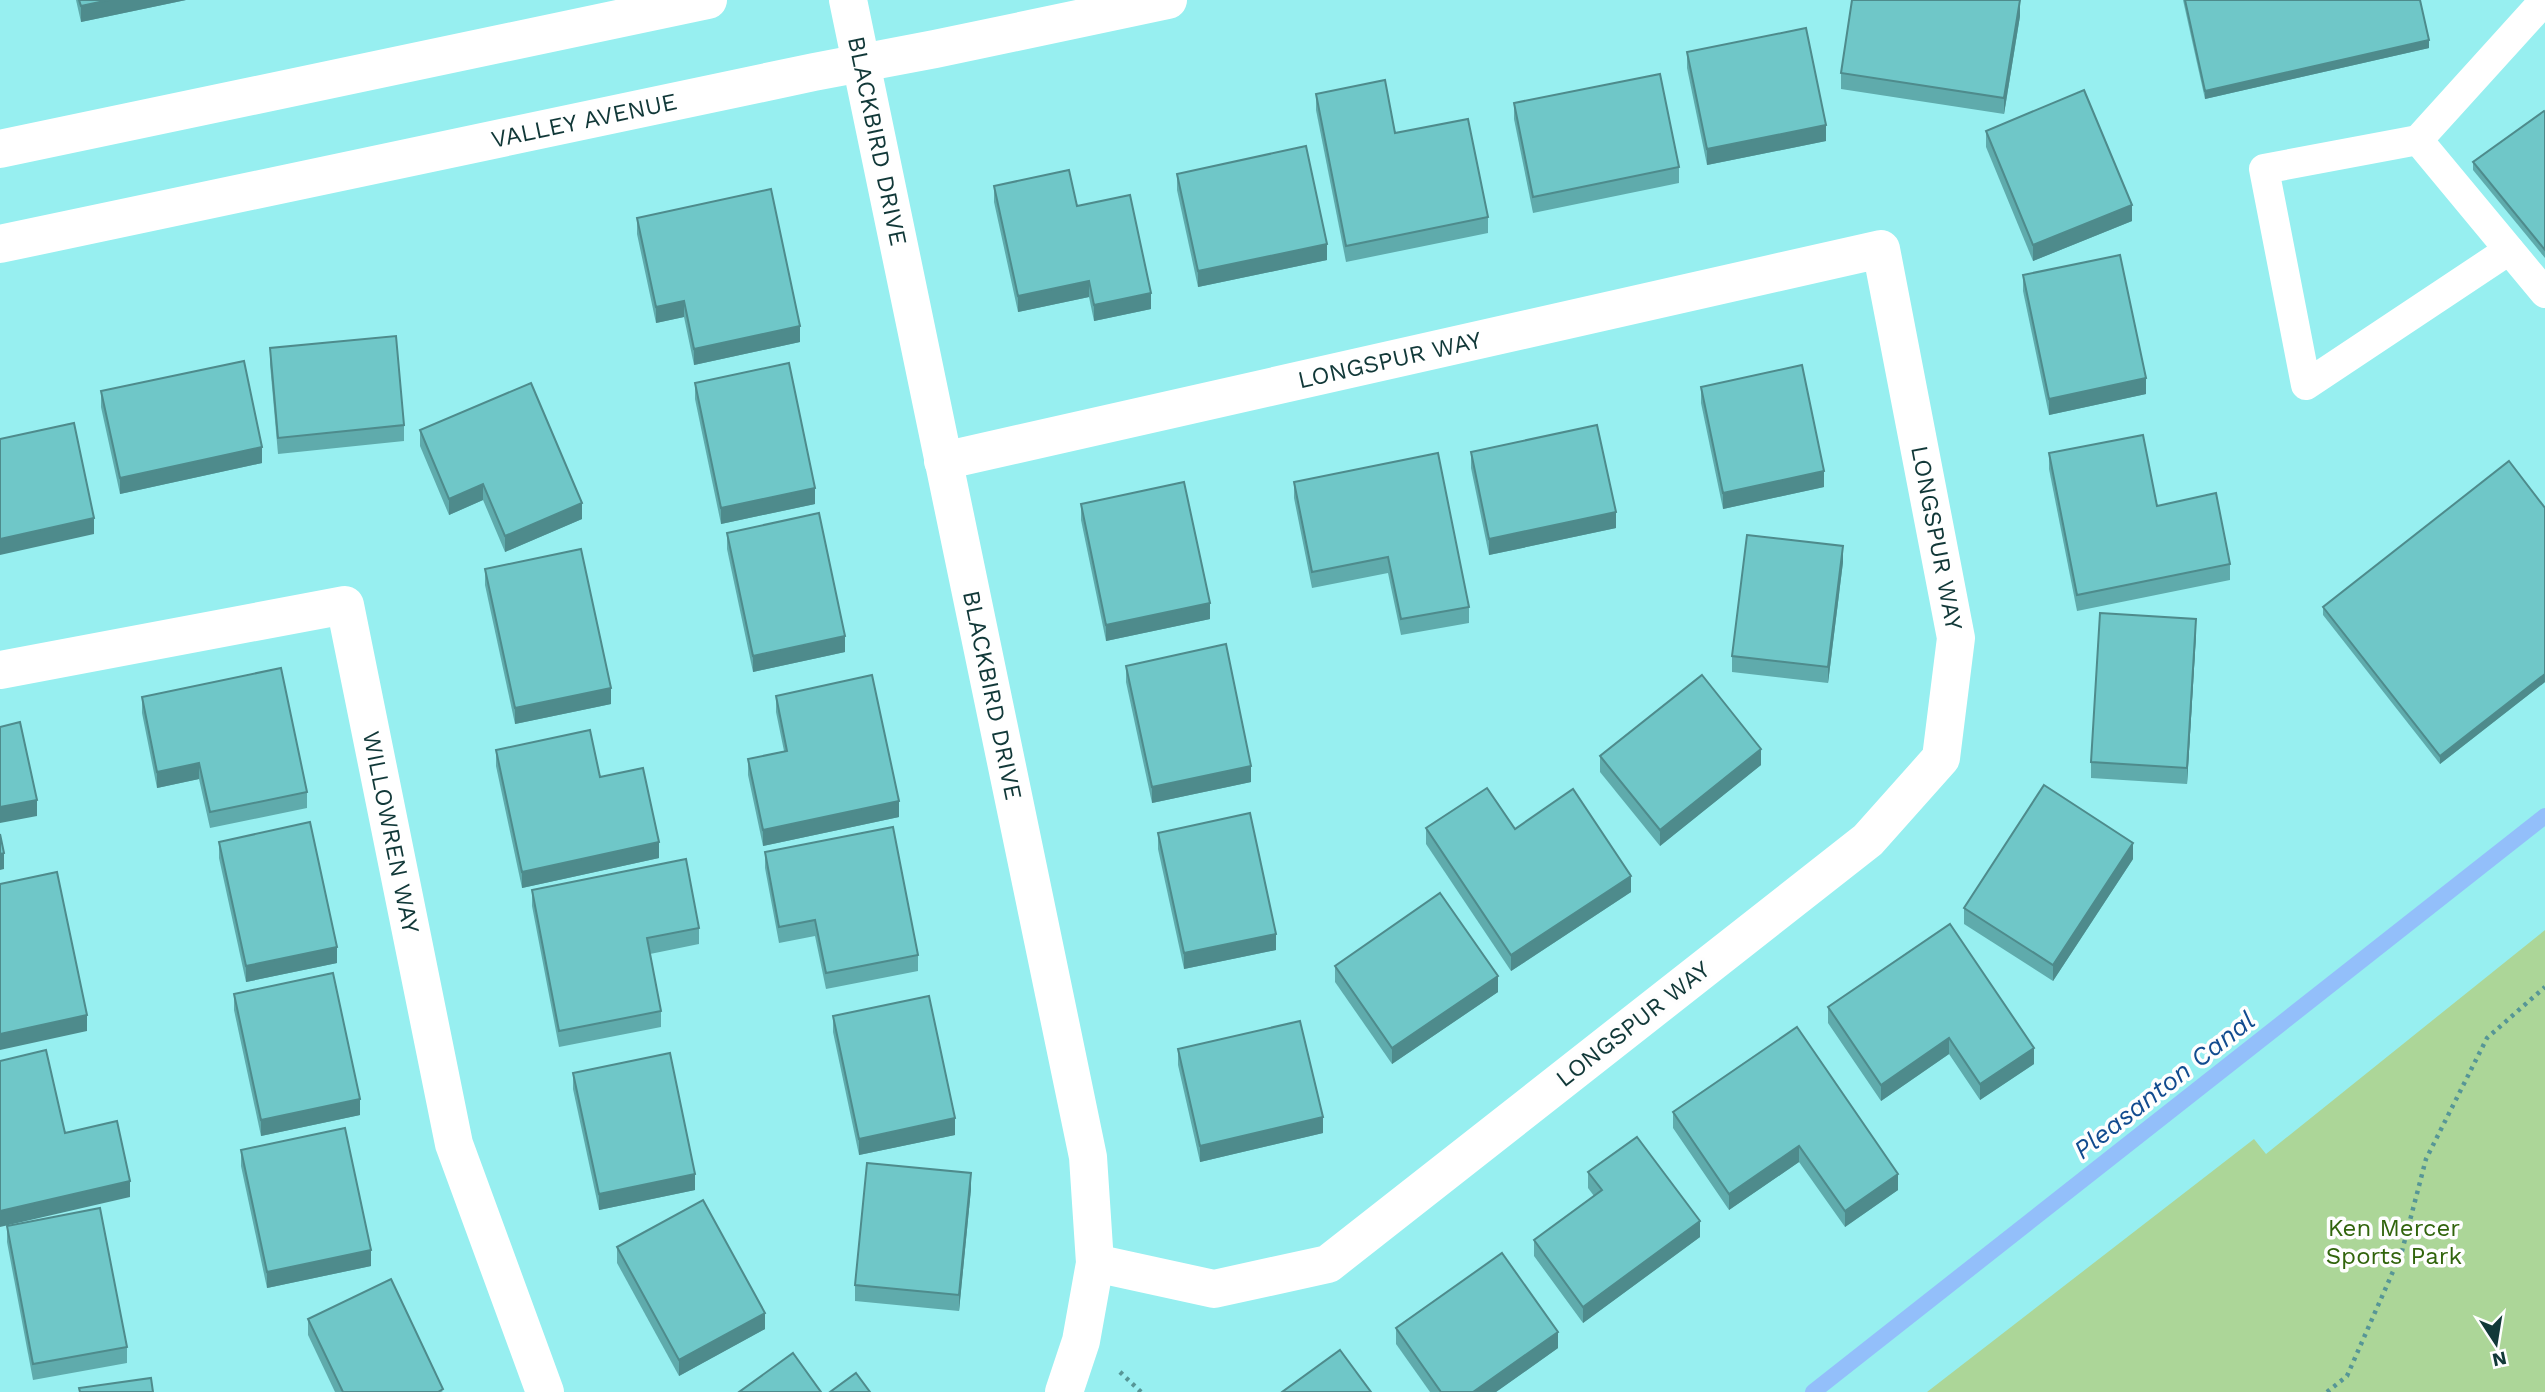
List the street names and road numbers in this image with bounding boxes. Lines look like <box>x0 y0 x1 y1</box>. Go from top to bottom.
street label: BLACKBIRD DRIVE <box>842 34 913 248</box>
street label: VALLEY AVENUE <box>489 87 680 154</box>
street label: LONGSPUR WAY <box>1295 326 1485 394</box>
street label: LONGSPUR WAY <box>1905 443 1968 633</box>
street label: BLACKBIRD DRIVE <box>957 588 1028 802</box>
street label: WILLOWREN WAY <box>357 729 425 936</box>
street label: LONGSPUR WAY <box>1551 955 1716 1093</box>

